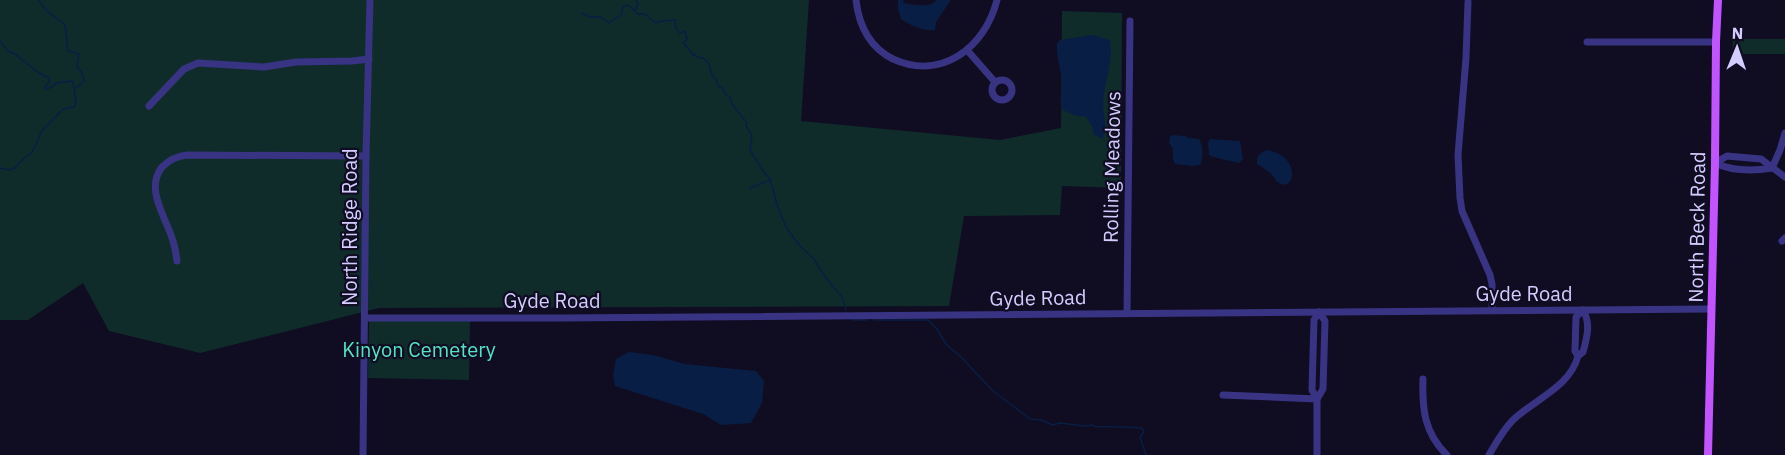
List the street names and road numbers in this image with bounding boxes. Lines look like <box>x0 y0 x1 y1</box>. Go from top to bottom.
street label: Rolling Meadows <box>1097 91 1126 243</box>
street label: North Ridge Road <box>336 148 363 306</box>
street label: North Beck Road <box>1682 151 1711 303</box>
street label: Gyde Road <box>1475 280 1573 307</box>
street label: Gyde Road <box>989 283 1087 312</box>
street label: Gyde Road <box>503 287 601 314</box>

